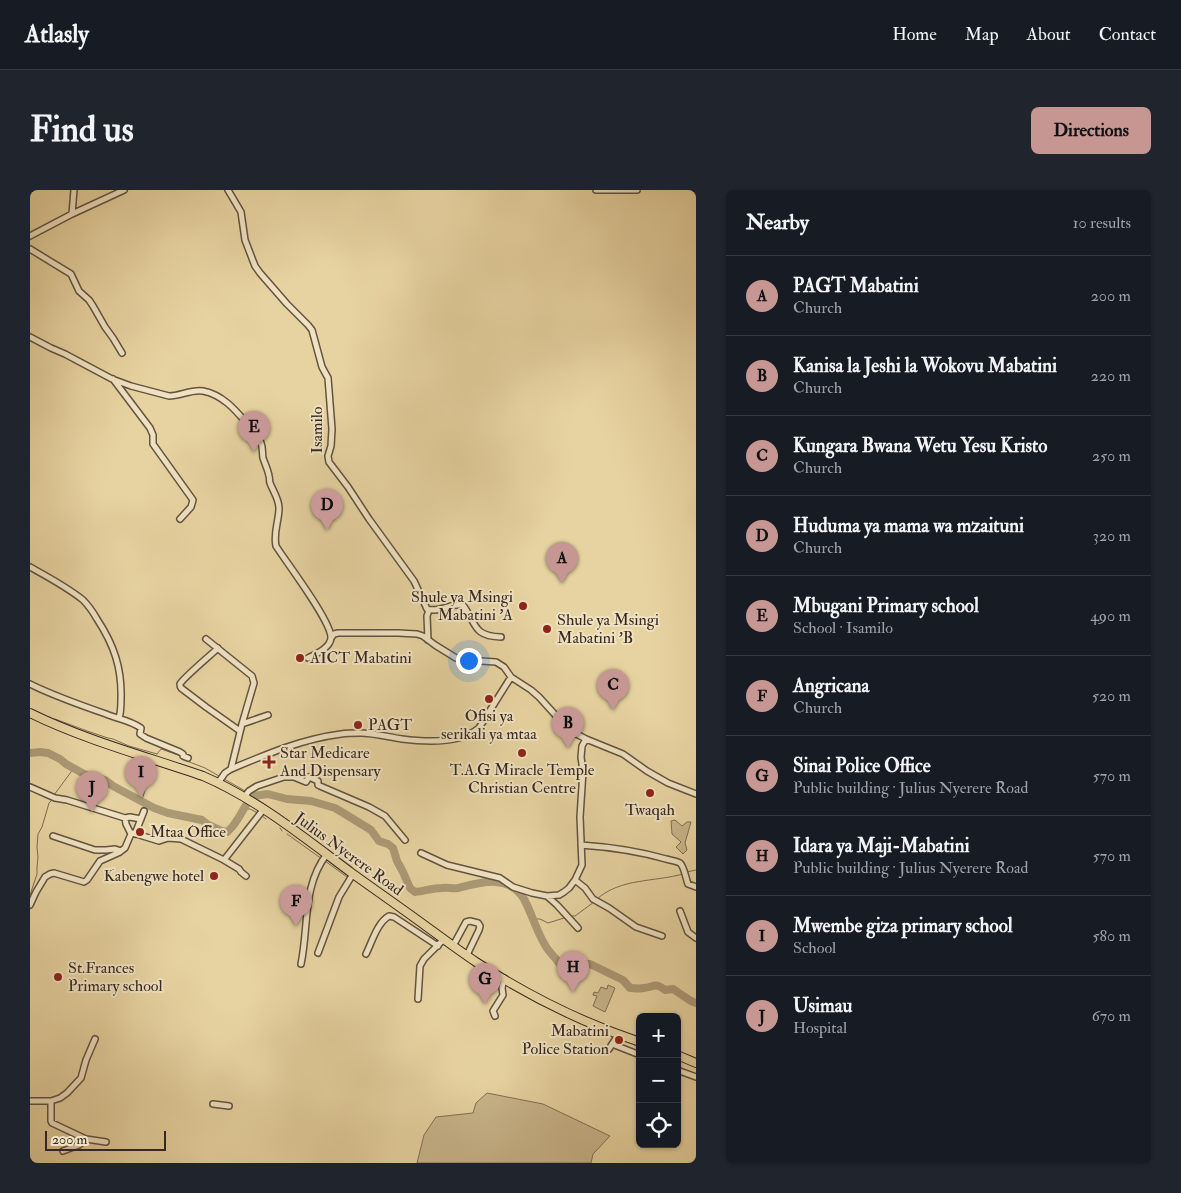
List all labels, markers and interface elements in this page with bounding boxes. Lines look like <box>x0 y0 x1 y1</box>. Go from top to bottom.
text: Atlasly <box>25 19 89 50</box>
text: Home <box>892 23 937 46</box>
text: Map <box>965 23 999 46</box>
text: About <box>1027 23 1071 46</box>
text: Contact <box>1099 23 1156 46</box>
button: Directions <box>1031 107 1151 154</box>
text: Find us <box>30 108 134 152</box>
text: Nearby <box>746 209 809 236</box>
text: 10 results <box>1073 213 1131 233</box>
text: PAGT Mabatini <box>793 274 919 298</box>
text: A <box>757 286 767 306</box>
text: 200 m <box>1091 286 1131 306</box>
text: Church <box>793 298 842 318</box>
text: Kanisa la Jeshi la Wokovu Mabatini <box>793 354 1057 378</box>
text: B <box>757 366 767 386</box>
text: 220 m <box>1091 366 1131 386</box>
text: Church <box>793 378 842 398</box>
street label: Isamilo <box>307 406 327 453</box>
pin: E <box>238 411 270 452</box>
text: Kungara Bwana Wetu Yesu Kristo <box>793 434 1047 458</box>
text: C <box>756 446 768 466</box>
text: 250 m <box>1092 446 1131 466</box>
text: Church <box>793 458 842 478</box>
pin: D <box>311 489 343 530</box>
text: Huduma ya mama wa mzaituni <box>793 514 1024 538</box>
text: D <box>755 526 769 546</box>
text: 320 m <box>1093 526 1131 546</box>
text: Church <box>793 538 842 558</box>
pin: A <box>546 542 578 583</box>
place label: Shule ya Msingi Mabatini 'A <box>411 587 513 625</box>
text: Mbugani Primary school <box>793 594 979 618</box>
marker: Shule ya Msingi Mabatini 'A <box>517 600 529 612</box>
text: E <box>756 606 768 626</box>
text: 490 m <box>1090 606 1131 626</box>
place label: Shule ya Msingi Mabatini 'B <box>557 610 659 648</box>
text: School · Isamilo <box>793 618 893 638</box>
marker: Shule ya Msingi Mabatini 'B <box>541 623 553 635</box>
place label: AICT Mabatini <box>309 648 412 668</box>
your location <box>456 648 482 674</box>
marker: AICT Mabatini <box>294 652 306 664</box>
pin: C <box>597 669 629 710</box>
text: Angricana <box>793 674 869 698</box>
text: F <box>757 686 767 706</box>
text: 520 m <box>1092 686 1131 706</box>
marker: Ofisi ya serikali ya mtaa <box>483 693 495 705</box>
text: Church <box>793 698 842 718</box>
place label: Ofisi ya serikali ya mtaa <box>441 706 537 744</box>
pin: B <box>552 707 584 748</box>
place label: PAGT <box>368 715 412 735</box>
marker: PAGT <box>352 719 364 731</box>
place label: Star Medicare And Dispensary <box>279 743 381 782</box>
marker: T.A.G Miracle Temple Christian Centre <box>516 747 528 759</box>
text: Sinai Police Office <box>793 754 931 778</box>
marker: Star Medicare And Dispensary <box>262 755 276 769</box>
pin: I <box>125 756 157 797</box>
place label: T.A.G Miracle Temple Christian Centre <box>450 760 595 798</box>
text: G <box>755 766 769 786</box>
text: 570 m <box>1093 766 1131 786</box>
pin: J <box>76 771 108 812</box>
text: Public building · Julius Nyerere Road <box>793 778 1028 798</box>
marker: Twaqah <box>644 787 656 799</box>
place label: Twaqah <box>625 800 676 820</box>
street label: Julius Nyerere Road <box>289 807 407 901</box>
place label: Mtaa Office <box>150 822 226 842</box>
marker: Mtaa Office <box>134 826 146 838</box>
text: Idara ya Maji-Mabatini <box>793 834 970 858</box>
text: H <box>755 846 769 866</box>
text: 570 m <box>1093 846 1131 866</box>
text: Public building · Julius Nyerere Road <box>793 858 1028 878</box>
place label: Kabengwe hotel <box>104 866 204 886</box>
marker: Kabengwe hotel <box>208 870 220 882</box>
pin: F <box>280 885 312 926</box>
text: Mwembe giza primary school <box>793 914 1013 938</box>
text: I <box>759 926 765 946</box>
text: 580 m <box>1092 926 1131 946</box>
text: School <box>793 938 836 958</box>
pin: H <box>557 951 589 992</box>
place label: St.Frances Primary school <box>68 958 163 996</box>
pin: G <box>469 963 501 1004</box>
marker: St.Frances Primary school <box>52 971 64 983</box>
text: Usimau <box>793 994 852 1018</box>
text: J <box>759 1006 765 1026</box>
text: 670 m <box>1092 1006 1131 1026</box>
map controls <box>636 1013 681 1148</box>
button: + <box>636 1013 681 1058</box>
text: Hospital <box>793 1018 847 1038</box>
place label: Mabatini Police Station <box>522 1021 609 1059</box>
marker: Mabatini Police Station <box>613 1034 625 1046</box>
button: − <box>636 1058 681 1103</box>
button: locate <box>636 1103 681 1148</box>
scale bar <box>45 1128 166 1151</box>
text: 200 m <box>52 1131 87 1148</box>

